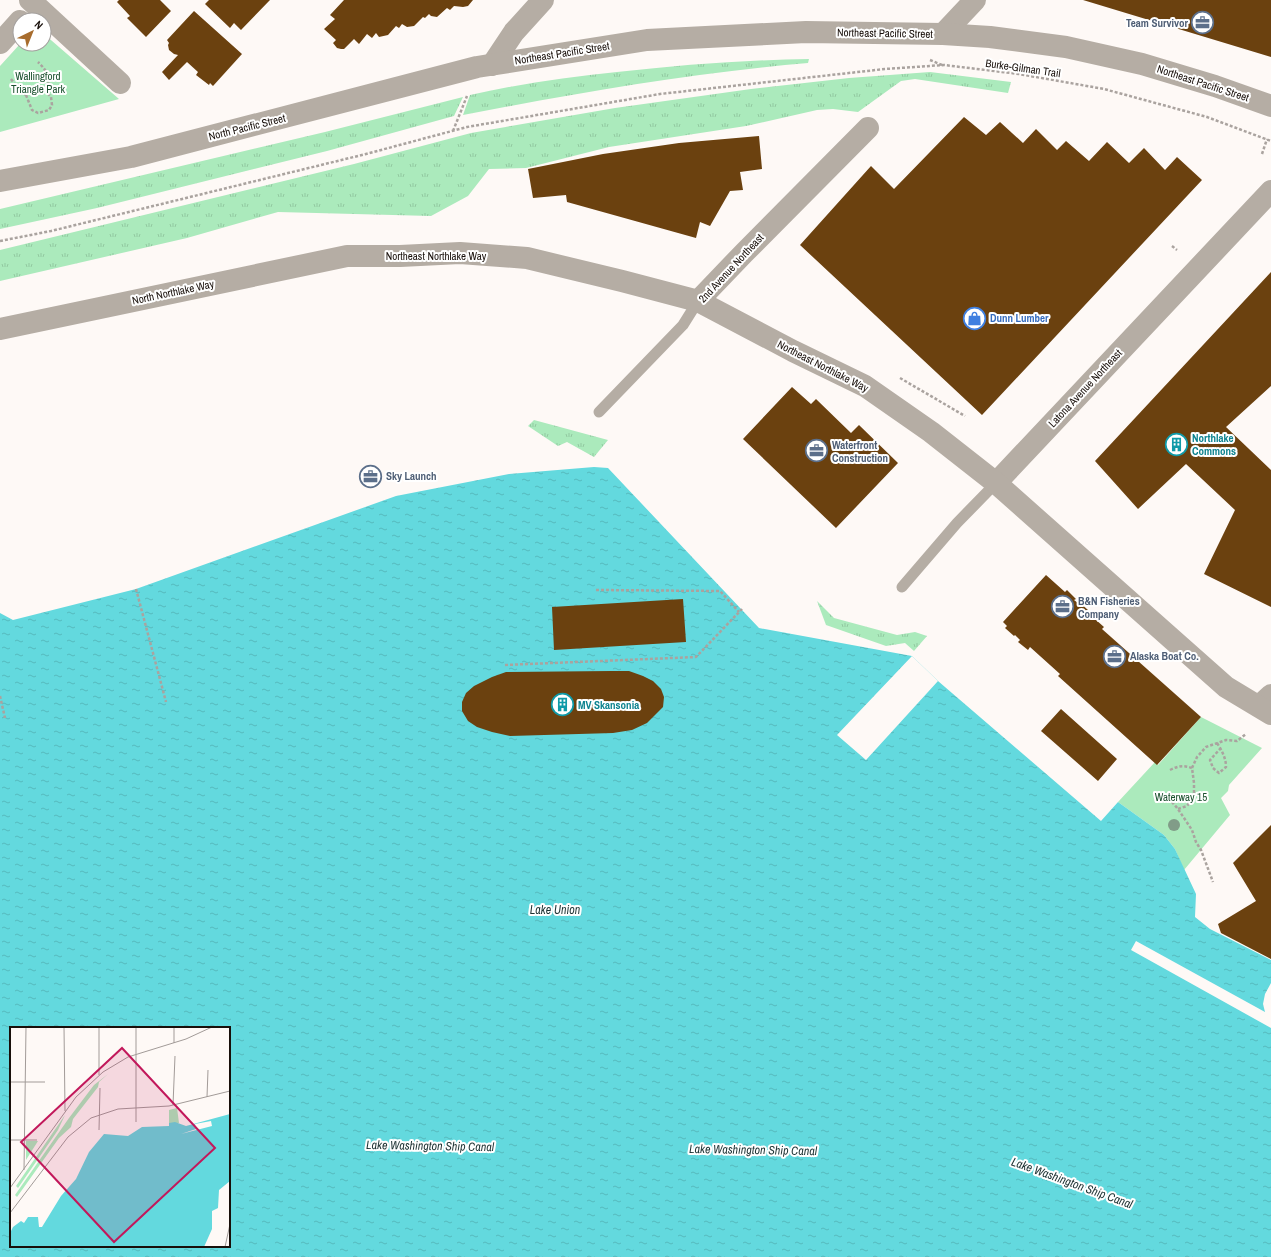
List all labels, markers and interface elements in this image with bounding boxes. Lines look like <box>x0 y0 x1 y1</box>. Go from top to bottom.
office icon: Team Survivor <box>1190 10 1216 36</box>
north arrow <box>12 12 52 52</box>
place label: Team Survivor <box>1126 16 1188 30</box>
text: N <box>32 17 46 32</box>
street label: Northeast Pacific Street <box>837 25 933 41</box>
street label: Northeast Pacific Street <box>514 39 611 67</box>
street label: Burke-Gilman Trail <box>985 56 1061 80</box>
street label: Northeast Pacific Street <box>1155 62 1251 105</box>
park label: Wallingford Triangle Park <box>11 69 65 96</box>
street label: North Pacific Street <box>207 111 287 143</box>
street label: 2nd Avenue Northeast <box>695 230 767 305</box>
street label: Northeast Northlake Way <box>386 249 487 263</box>
street label: North Northlake Way <box>131 276 216 308</box>
shop icon: Dunn Lumber <box>962 305 988 331</box>
place label: Dunn Lumber <box>990 311 1049 325</box>
street label: Northeast Northlake Way <box>775 337 871 395</box>
street label: Latona Avenue Northeast <box>1045 346 1125 430</box>
building icon: Northlake Commons <box>1164 431 1190 457</box>
place label: Northlake Commons <box>1192 431 1236 458</box>
office icon: Waterfront Construction <box>803 438 829 464</box>
place label: Waterfront Construction <box>832 438 888 465</box>
office icon: Sky Launch <box>357 463 383 489</box>
place label: Sky Launch <box>386 469 437 483</box>
office icon: B&N Fisheries Company <box>1049 594 1075 620</box>
place label: B&N Fisheries Company <box>1078 594 1140 621</box>
office icon: Alaska Boat Co. <box>1101 643 1127 669</box>
place label: Alaska Boat Co. <box>1130 649 1199 663</box>
building icon: MV Skansonia <box>549 692 575 718</box>
place label: MV Skansonia <box>578 698 639 712</box>
park label: Waterway 15 <box>1155 790 1207 804</box>
water label: Lake Union <box>530 902 580 918</box>
inset map <box>10 1027 230 1247</box>
water label: Lake Washington Ship Canal <box>366 1137 495 1155</box>
water label: Lake Washington Ship Canal <box>689 1141 818 1159</box>
water label: Lake Washington Ship Canal <box>1009 1154 1136 1213</box>

